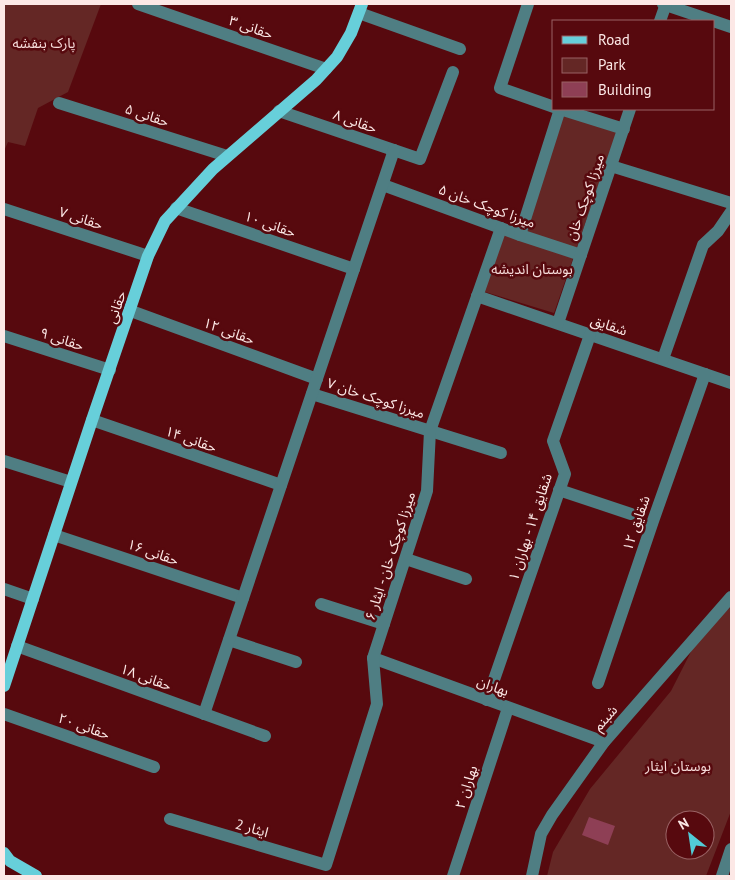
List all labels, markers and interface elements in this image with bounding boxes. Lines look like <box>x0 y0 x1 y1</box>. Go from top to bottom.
street label: حقانی ۳ <box>227 11 275 43</box>
legend <box>552 20 715 110</box>
text: Road <box>598 30 630 49</box>
park label: پارک بنفشه <box>12 34 76 53</box>
text: Park <box>598 55 626 74</box>
text: Building <box>598 80 652 99</box>
street label: حقانی ۵ <box>123 99 171 131</box>
street label: حقانی ۸ <box>331 105 379 137</box>
street label: میرزا کوچک خان <box>562 152 609 243</box>
street label: میرزا کوچک خان ۵ <box>436 180 538 233</box>
street label: حقانی ۷ <box>57 202 105 234</box>
street label: حقانی ۱۰ <box>242 207 298 241</box>
park label: بوستان اندیشه <box>491 260 573 278</box>
street label: حقانی <box>102 288 130 326</box>
street label: شقایق <box>588 310 630 341</box>
street label: حقانی ۱۲ <box>201 313 257 349</box>
street label: حقانی ۹ <box>38 323 86 355</box>
street label: میرزا کوچک خان ۷ <box>325 374 427 423</box>
street label: حقانی ۱۴ <box>163 422 219 456</box>
street label: شقایق ۱۴ - بهاران ۱ <box>504 471 557 583</box>
street label: میرزا کوچک خان - ایثار ۶ <box>361 490 420 623</box>
street label: شقایق ۱۲ <box>618 493 655 553</box>
street label: حقانی ۱۶ <box>125 535 181 569</box>
street label: حقانی ۱۸ <box>118 659 174 695</box>
street label: بهاران <box>475 672 512 700</box>
street label: شبنم <box>589 701 623 736</box>
street label: حقانی ۲۰ <box>56 709 112 743</box>
park label: بوستان ایثار <box>644 757 711 775</box>
street label: بهاران ۲ <box>451 763 481 811</box>
north arrow <box>665 810 715 860</box>
text: N <box>675 814 692 834</box>
street label: ایثار 2 <box>233 815 271 841</box>

